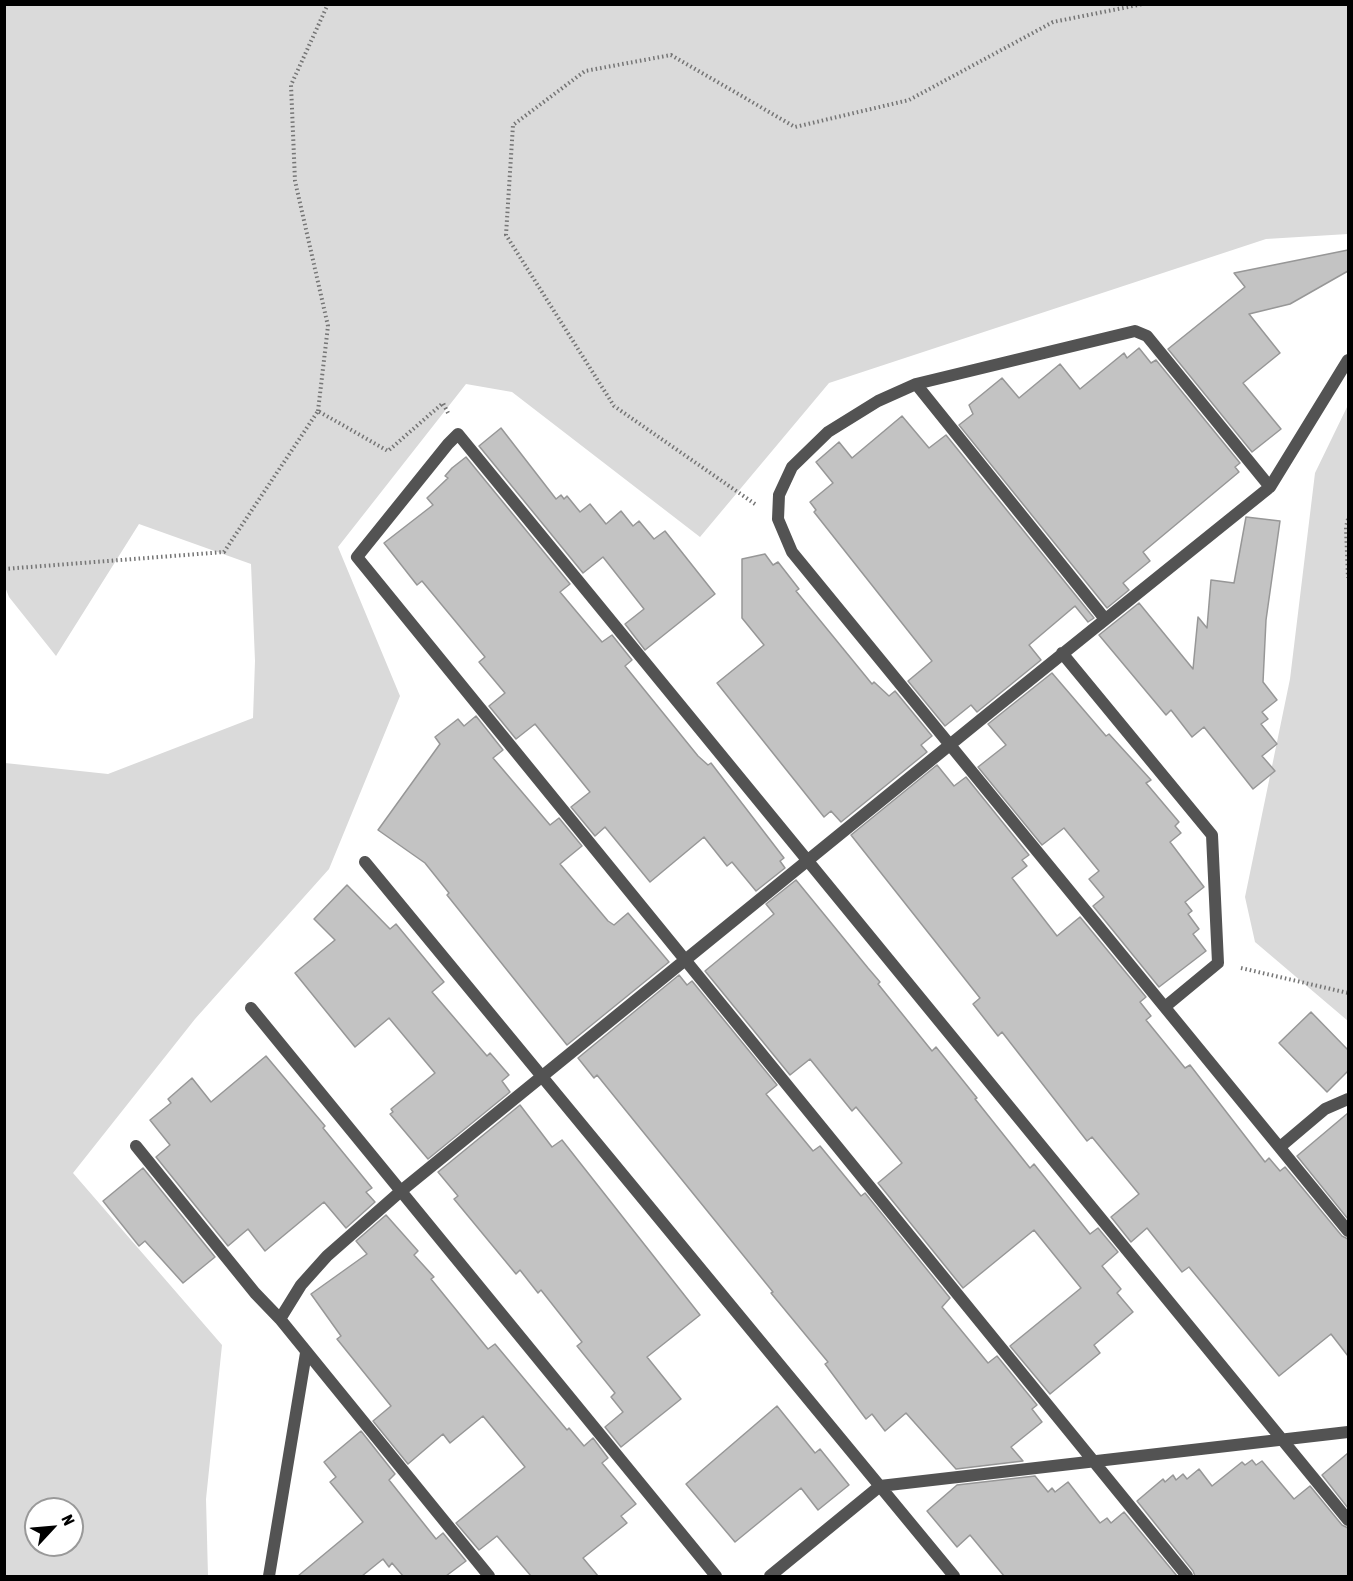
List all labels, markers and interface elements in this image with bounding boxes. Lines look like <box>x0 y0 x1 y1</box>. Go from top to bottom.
north arrow <box>24 1497 84 1557</box>
text: N <box>58 1512 79 1528</box>

